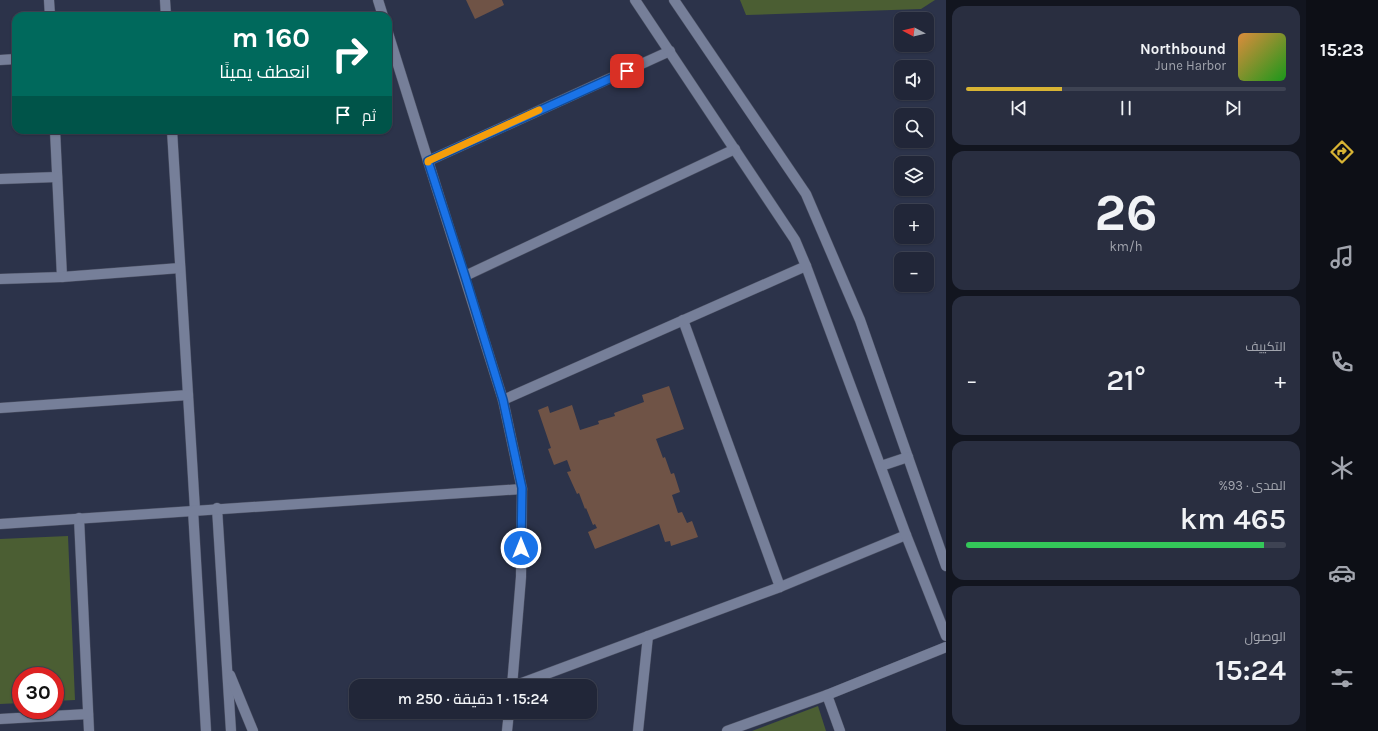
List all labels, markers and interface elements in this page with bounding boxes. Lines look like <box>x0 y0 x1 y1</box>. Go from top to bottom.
north arrow <box>894 12 934 52</box>
map controls <box>894 12 934 292</box>
text: 160 m <box>232 21 310 54</box>
icon: right <box>324 28 376 80</box>
text: 15:23 <box>1320 39 1364 61</box>
text: Northbound <box>1140 40 1226 58</box>
pin <box>610 54 644 88</box>
text: June Harbor <box>1155 58 1226 73</box>
icon: arrive <box>616 60 638 82</box>
button: sound <box>894 60 934 100</box>
text: انعطف يمينًا <box>219 61 310 83</box>
icon: previous <box>1008 97 1030 119</box>
icon: pause <box>1115 97 1137 119</box>
icon: next <box>1222 97 1244 119</box>
icon: arrive <box>332 104 354 126</box>
text: ثم <box>362 107 376 125</box>
button: search <box>894 108 934 148</box>
icon: directions <box>1328 138 1356 166</box>
button: layers <box>894 156 934 196</box>
text: 26 <box>1094 182 1158 243</box>
button: + <box>894 204 934 244</box>
text: km/h <box>1110 239 1142 254</box>
icon: music <box>1328 243 1356 271</box>
button: − <box>894 252 934 292</box>
text: التكييف <box>1245 339 1286 354</box>
icon: phone <box>1328 348 1356 376</box>
text: 21° <box>1106 362 1146 398</box>
text: − <box>966 368 978 394</box>
text: + <box>1274 368 1286 394</box>
icon: climate <box>1328 454 1356 482</box>
text: المدى · 93% <box>1218 478 1286 493</box>
text: 465 km <box>1180 501 1286 537</box>
position arrow <box>500 527 542 569</box>
icon: car <box>1328 559 1356 587</box>
text: الوصول <box>1245 629 1286 644</box>
text: 15:24 <box>1215 652 1286 688</box>
icon: filters <box>1328 664 1356 692</box>
speed limit sign: 30 <box>12 667 64 719</box>
text: 15:24 · 1 دقيقة · 250 m <box>398 690 548 708</box>

